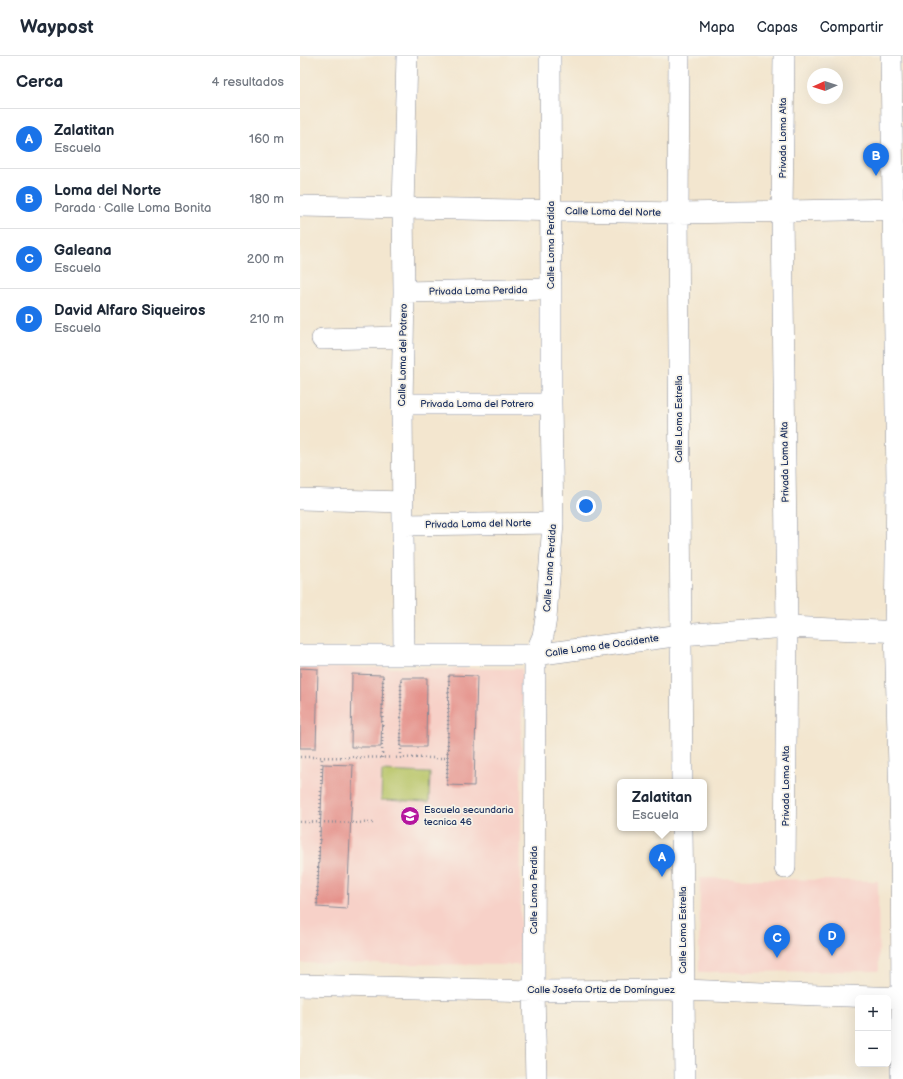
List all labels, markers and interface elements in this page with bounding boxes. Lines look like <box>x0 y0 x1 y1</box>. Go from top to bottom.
text: Waypost <box>20 16 94 39</box>
text: Mapa <box>699 19 735 36</box>
text: Capas <box>757 19 798 36</box>
text: Compartir <box>820 19 883 36</box>
north arrow <box>807 68 843 104</box>
text: Cerca <box>16 72 63 92</box>
text: 4 resultados <box>212 74 284 90</box>
street label: Privada Loma Alta <box>777 97 789 178</box>
text: Zalatitan <box>54 121 114 140</box>
text: A <box>25 131 33 147</box>
text: 160 m <box>249 131 284 147</box>
text: Escuela <box>54 140 101 156</box>
pin: B <box>863 143 889 176</box>
text: Loma del Norte <box>54 181 161 200</box>
text: B <box>24 191 34 207</box>
text: 180 m <box>249 191 284 207</box>
text: Parada · Calle Loma Bonita <box>54 200 211 216</box>
street label: Calle Loma Perdida <box>545 201 557 289</box>
street label: Calle Loma del Norte <box>565 205 661 219</box>
text: Galeana <box>54 241 112 260</box>
text: C <box>24 251 34 267</box>
text: 200 m <box>247 251 284 267</box>
text: Escuela <box>54 260 101 276</box>
street label: Privada Loma Perdida <box>429 284 528 298</box>
text: David Alfaro Siqueiros <box>54 301 205 320</box>
street label: Calle Loma del Potrero <box>396 303 410 407</box>
text: D <box>24 311 34 327</box>
text: 210 m <box>250 311 284 327</box>
text: Escuela <box>54 320 101 336</box>
street label: Calle Loma Estrella <box>673 375 685 463</box>
street label: Privada Loma del Potrero <box>420 398 534 410</box>
street label: Privada Loma Alta <box>778 421 792 503</box>
your location <box>576 496 596 516</box>
street label: Privada Loma del Norte <box>425 517 531 531</box>
street label: Calle Loma Perdida <box>541 523 559 612</box>
street label: Calle Loma de Occidente <box>545 632 660 660</box>
street label: Privada Loma Alta <box>780 745 792 826</box>
popup <box>617 779 707 831</box>
text: Zalatitan <box>632 788 692 807</box>
place label: Escuela secundaria tecnica 46 <box>424 804 514 828</box>
school or university icon: Escuela secundaria tecnica 46 <box>399 805 421 827</box>
text: Escuela <box>632 807 679 823</box>
pin: A <box>649 844 675 877</box>
street label: Calle Loma Perdida <box>528 846 540 934</box>
street label: Calle Loma Estrella <box>677 886 689 974</box>
pin: D <box>819 923 845 956</box>
pin: C <box>764 925 790 958</box>
street label: Calle Josefa Ortiz de Domínguez <box>527 984 675 996</box>
map controls <box>855 995 891 1067</box>
button: + <box>855 995 891 1031</box>
button: − <box>855 1031 891 1067</box>

